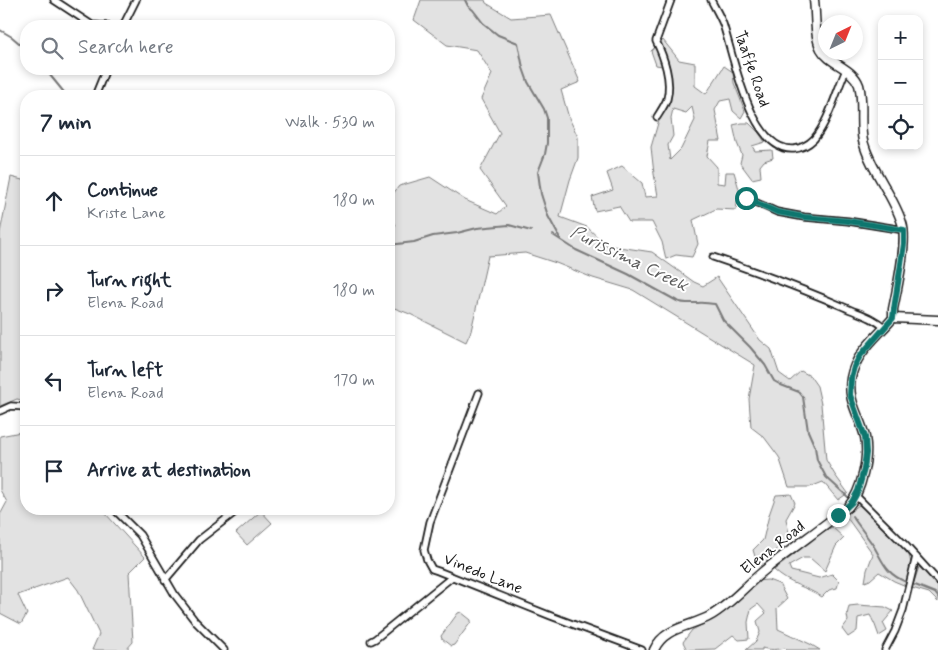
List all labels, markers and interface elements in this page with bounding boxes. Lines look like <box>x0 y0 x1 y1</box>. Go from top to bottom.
north arrow <box>818 15 863 60</box>
map controls <box>878 15 923 150</box>
button: + <box>878 15 923 60</box>
search box <box>20 20 395 75</box>
street label: Taaffe Road <box>729 28 775 110</box>
icon: search <box>38 34 66 62</box>
text: Search here <box>78 35 174 60</box>
button: − <box>878 60 923 105</box>
button: locate <box>878 105 923 150</box>
text: 7 min <box>40 109 92 137</box>
text: Walk · 530 m <box>285 112 375 133</box>
text: Continue <box>87 178 158 203</box>
icon: ahead <box>40 187 68 215</box>
route start <box>735 187 758 210</box>
text: 180 m <box>332 190 375 211</box>
text: Kriste Lane <box>87 203 166 224</box>
water label: Purissima Creek <box>566 220 693 298</box>
text: Turn right <box>87 268 171 293</box>
icon: right <box>40 277 68 305</box>
text: 180 m <box>332 280 375 301</box>
text: Elena Road <box>87 293 163 314</box>
text: Turn left <box>87 358 163 383</box>
icon: left <box>40 367 68 395</box>
text: 170 m <box>333 370 375 391</box>
text: Elena Road <box>87 383 163 404</box>
icon: arrive <box>40 457 68 485</box>
text: Arrive at destination <box>87 458 251 483</box>
route end <box>827 504 850 527</box>
street label: Elena Road <box>736 516 810 580</box>
street label: Vinedo Lane <box>440 549 526 599</box>

